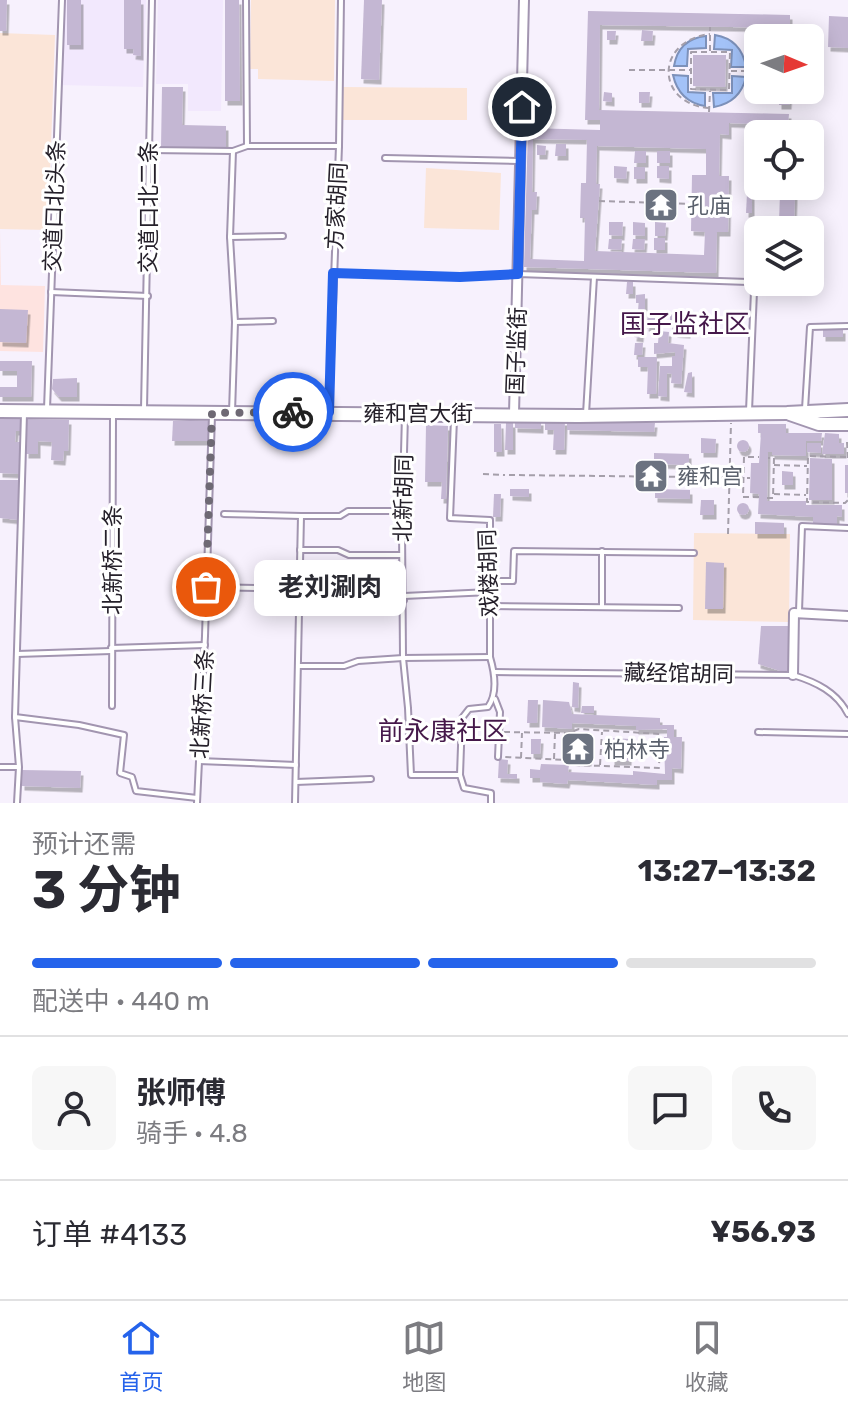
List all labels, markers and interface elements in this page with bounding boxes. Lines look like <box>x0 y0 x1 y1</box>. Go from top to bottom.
north arrow <box>744 24 824 104</box>
map controls <box>744 24 824 296</box>
pin <box>488 73 556 141</box>
icon: home <box>500 85 544 129</box>
button: locate <box>744 120 824 200</box>
street label: 交道口北头条 <box>39 140 70 272</box>
street label: 交道口北二条 <box>135 141 162 273</box>
street label: 方家胡同 <box>321 161 352 251</box>
temple icon: 孔庙 <box>642 186 680 224</box>
place label: 孔庙 <box>687 192 731 219</box>
button: layers <box>744 216 824 296</box>
street label: 国子监街 <box>501 307 532 395</box>
district label: 国子监社区 <box>620 309 750 340</box>
courier <box>253 372 333 452</box>
icon: bike <box>271 390 315 434</box>
street label: 雍和宫大街 <box>363 400 473 427</box>
street label: 北新胡同 <box>389 454 418 542</box>
temple icon: 雍和宫 <box>632 457 670 495</box>
place label: 雍和宫 <box>677 463 743 490</box>
street label: 北新桥二条 <box>99 505 126 615</box>
street label: 戏楼胡同 <box>473 529 504 617</box>
pin <box>172 553 240 621</box>
callout: 老刘涮肉 <box>254 559 406 615</box>
icon: bag <box>184 565 228 609</box>
text: 老刘涮肉 <box>278 572 382 603</box>
street label: 北新桥三条 <box>186 648 219 760</box>
street label: 藏经馆胡同 <box>624 659 734 688</box>
district label: 前永康社区 <box>378 716 508 747</box>
temple icon: 柏林寺 <box>559 730 597 768</box>
place label: 柏林寺 <box>604 736 670 763</box>
text: 预计还需 <box>32 829 136 860</box>
text: 13:27–13:32 <box>638 853 816 889</box>
text: 3 分钟 <box>32 859 181 921</box>
text: 配送中 · 440 m <box>32 986 210 1017</box>
button: person <box>32 1066 116 1150</box>
button: chat <box>628 1066 712 1150</box>
button: phone <box>732 1066 816 1150</box>
text: 张师傅 <box>136 1075 226 1111</box>
text: 骑手 · 4.8 <box>136 1118 248 1149</box>
text: ¥56.93 <box>710 1214 816 1250</box>
text: 订单 #4133 <box>32 1217 187 1253</box>
tab: 首页 <box>119 1316 163 1396</box>
tab: 地图 <box>402 1316 446 1396</box>
tab: 收藏 <box>685 1316 729 1396</box>

